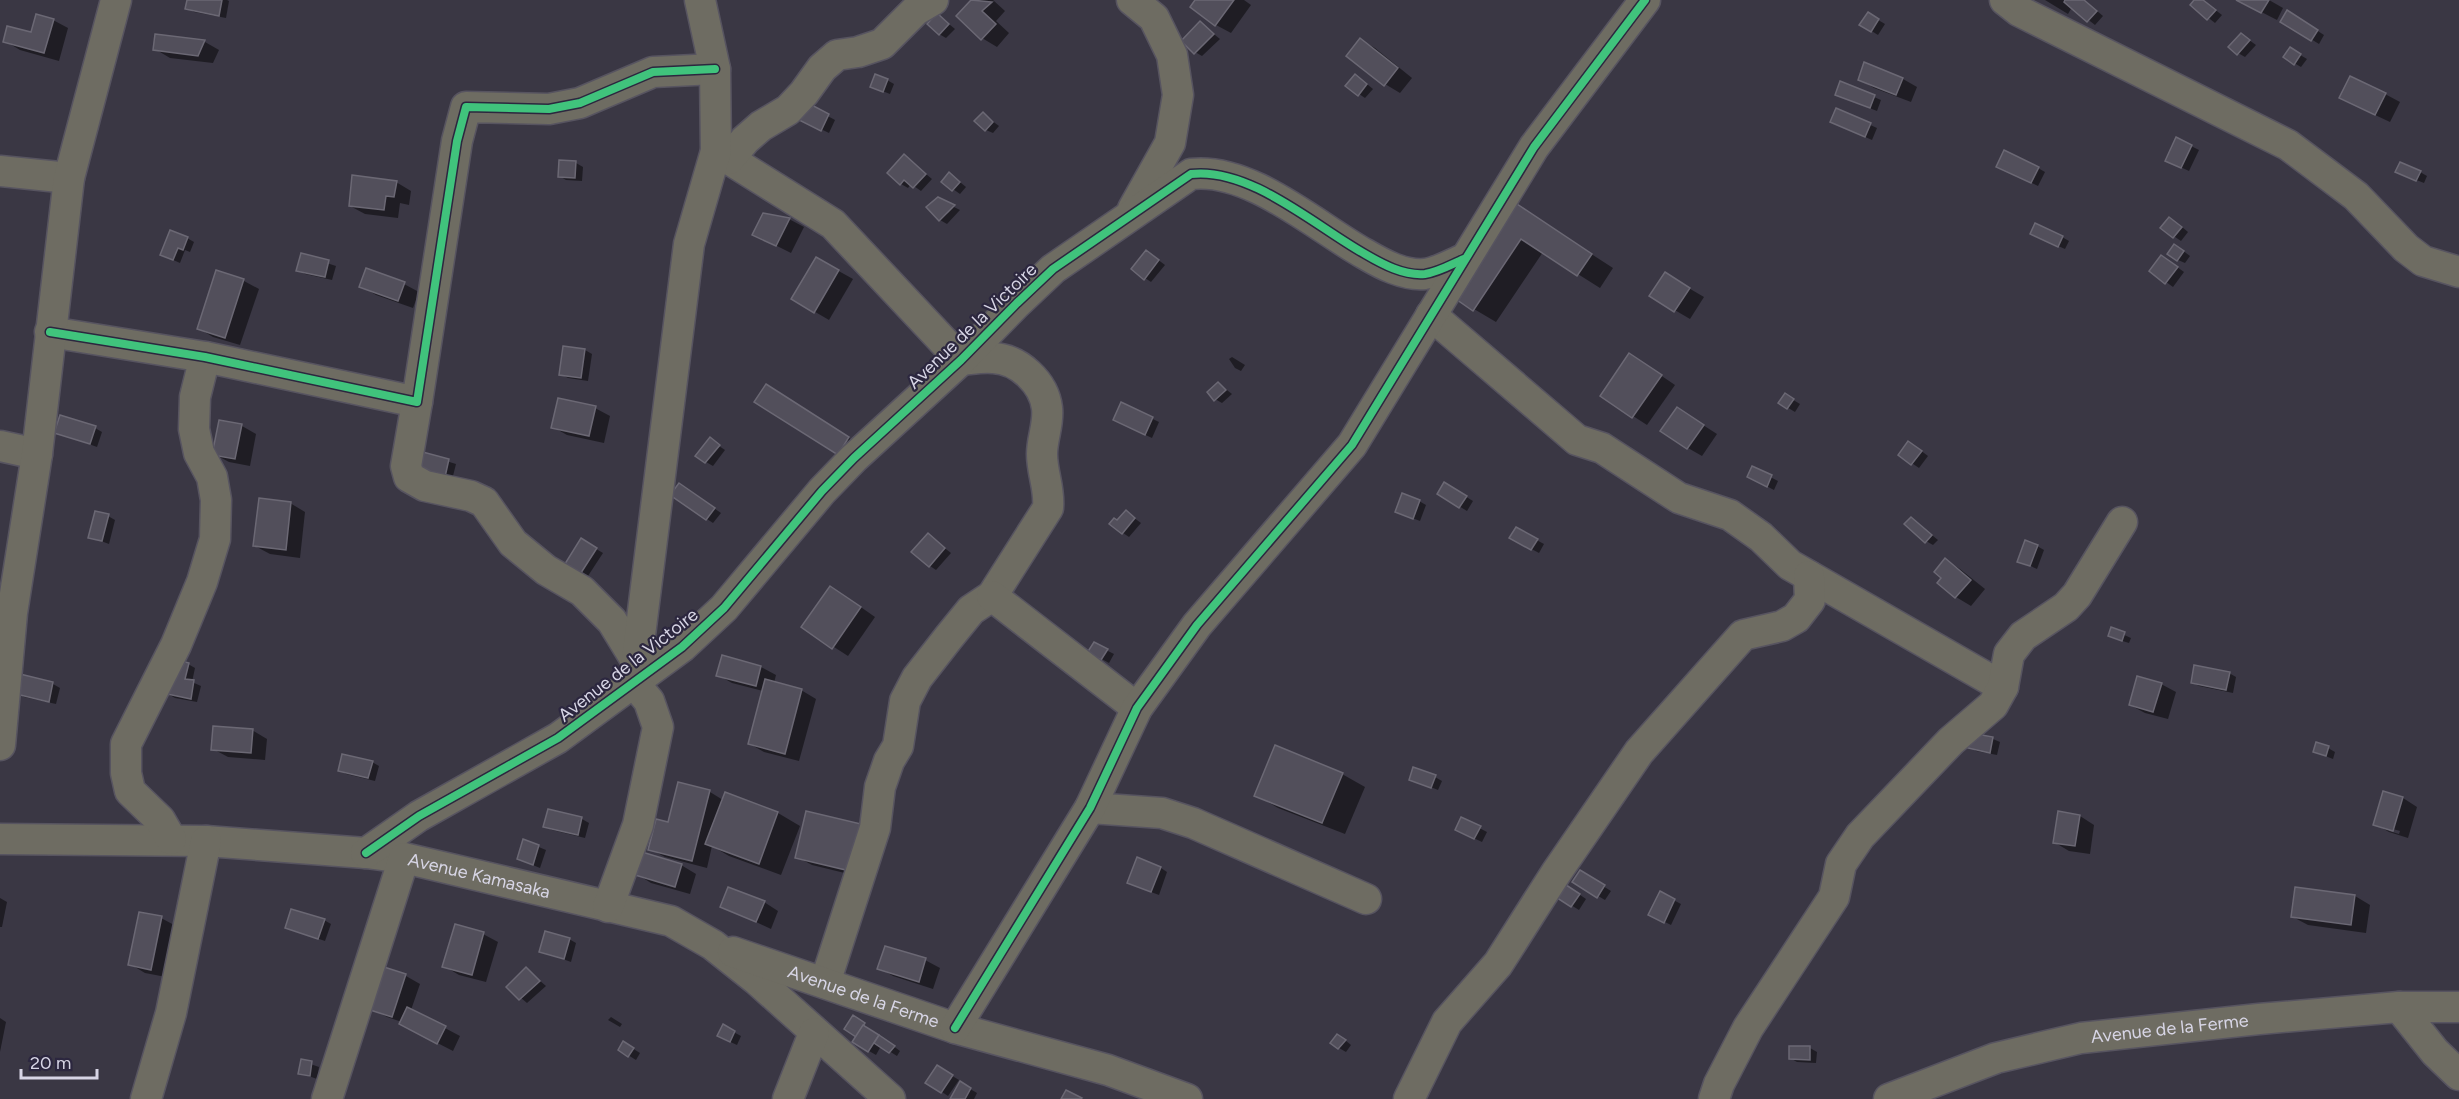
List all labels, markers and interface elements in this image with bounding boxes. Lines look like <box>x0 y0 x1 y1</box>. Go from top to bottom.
street label: Avenue de la Victoire <box>903 258 1041 393</box>
street label: Avenue de la Victoire <box>554 603 702 726</box>
street label: Avenue Kamasaka <box>406 848 552 903</box>
street label: Avenue de la Ferme <box>785 961 942 1033</box>
street label: Avenue de la Ferme <box>2090 1009 2250 1048</box>
scale bar <box>21 1042 98 1080</box>
text: 20 m <box>30 1052 71 1074</box>

